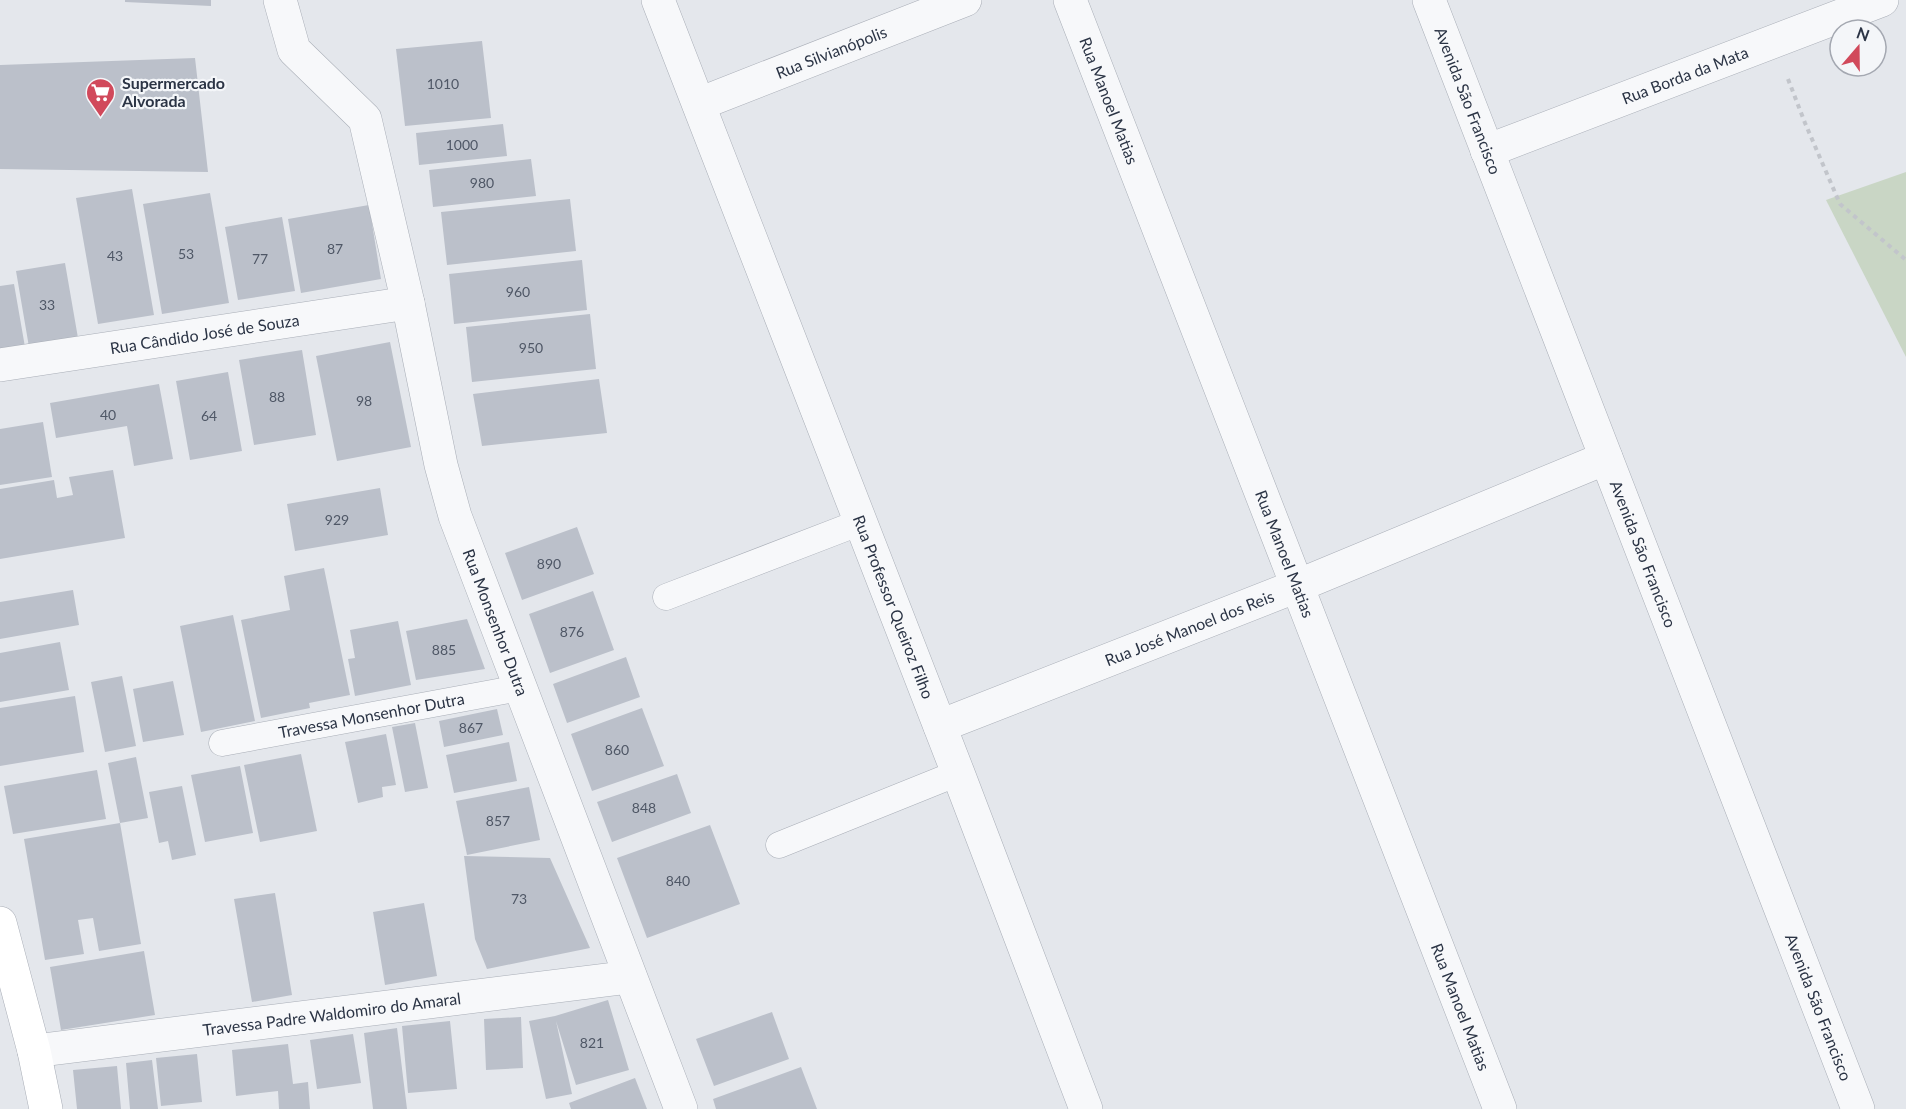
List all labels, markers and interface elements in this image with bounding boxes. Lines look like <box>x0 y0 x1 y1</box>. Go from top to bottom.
north arrow <box>1828 18 1888 78</box>
street label: Rua Silvianópolis <box>773 22 889 82</box>
text: N <box>1854 22 1872 44</box>
street label: Avenida São Francisco <box>1431 24 1505 177</box>
street label: Rua Manoel Matias <box>1076 34 1143 167</box>
street label: Rua Borda da Mata <box>1619 42 1751 108</box>
place label: Supermercado Alvorada <box>121 73 225 110</box>
house number: 1010 <box>427 75 459 92</box>
supermarket icon: Supermercado Alvorada <box>85 76 117 118</box>
house number: 1000 <box>446 136 478 153</box>
house number: 980 <box>470 174 494 191</box>
house number: 87 <box>327 240 343 257</box>
house number: 53 <box>178 245 194 262</box>
house number: 43 <box>107 247 123 264</box>
house number: 77 <box>252 250 268 267</box>
house number: 960 <box>506 283 530 300</box>
house number: 33 <box>39 296 55 313</box>
street label: Rua Cândido José de Souza <box>109 310 301 357</box>
house number: 950 <box>519 339 543 356</box>
house number: 88 <box>269 388 285 405</box>
house number: 98 <box>356 392 372 409</box>
house number: 40 <box>100 406 116 423</box>
house number: 64 <box>201 407 217 424</box>
street label: Avenida São Francisco <box>1607 478 1681 630</box>
street label: Rua Manoel Matias <box>1252 487 1318 620</box>
house number: 929 <box>325 511 349 528</box>
street label: Rua Professor Queiroz Filho <box>850 512 938 701</box>
street label: Rua Monsenhor Dutra <box>459 546 533 698</box>
house number: 890 <box>537 555 561 572</box>
street label: Rua José Manoel dos Reis <box>1102 586 1277 669</box>
house number: 876 <box>560 623 584 640</box>
house number: 885 <box>432 641 456 658</box>
street label: Travessa Monsenhor Dutra <box>277 688 466 741</box>
house number: 867 <box>459 719 483 736</box>
house number: 860 <box>605 741 629 758</box>
house number: 848 <box>632 799 656 816</box>
house number: 857 <box>486 812 510 829</box>
house number: 840 <box>666 872 690 889</box>
house number: 73 <box>511 890 527 907</box>
street label: Avenida São Francisco <box>1782 931 1856 1083</box>
street label: Rua Manoel Matias <box>1428 940 1494 1073</box>
street label: Travessa Padre Waldomiro do Amaral <box>202 988 462 1039</box>
house number: 821 <box>580 1034 604 1051</box>

